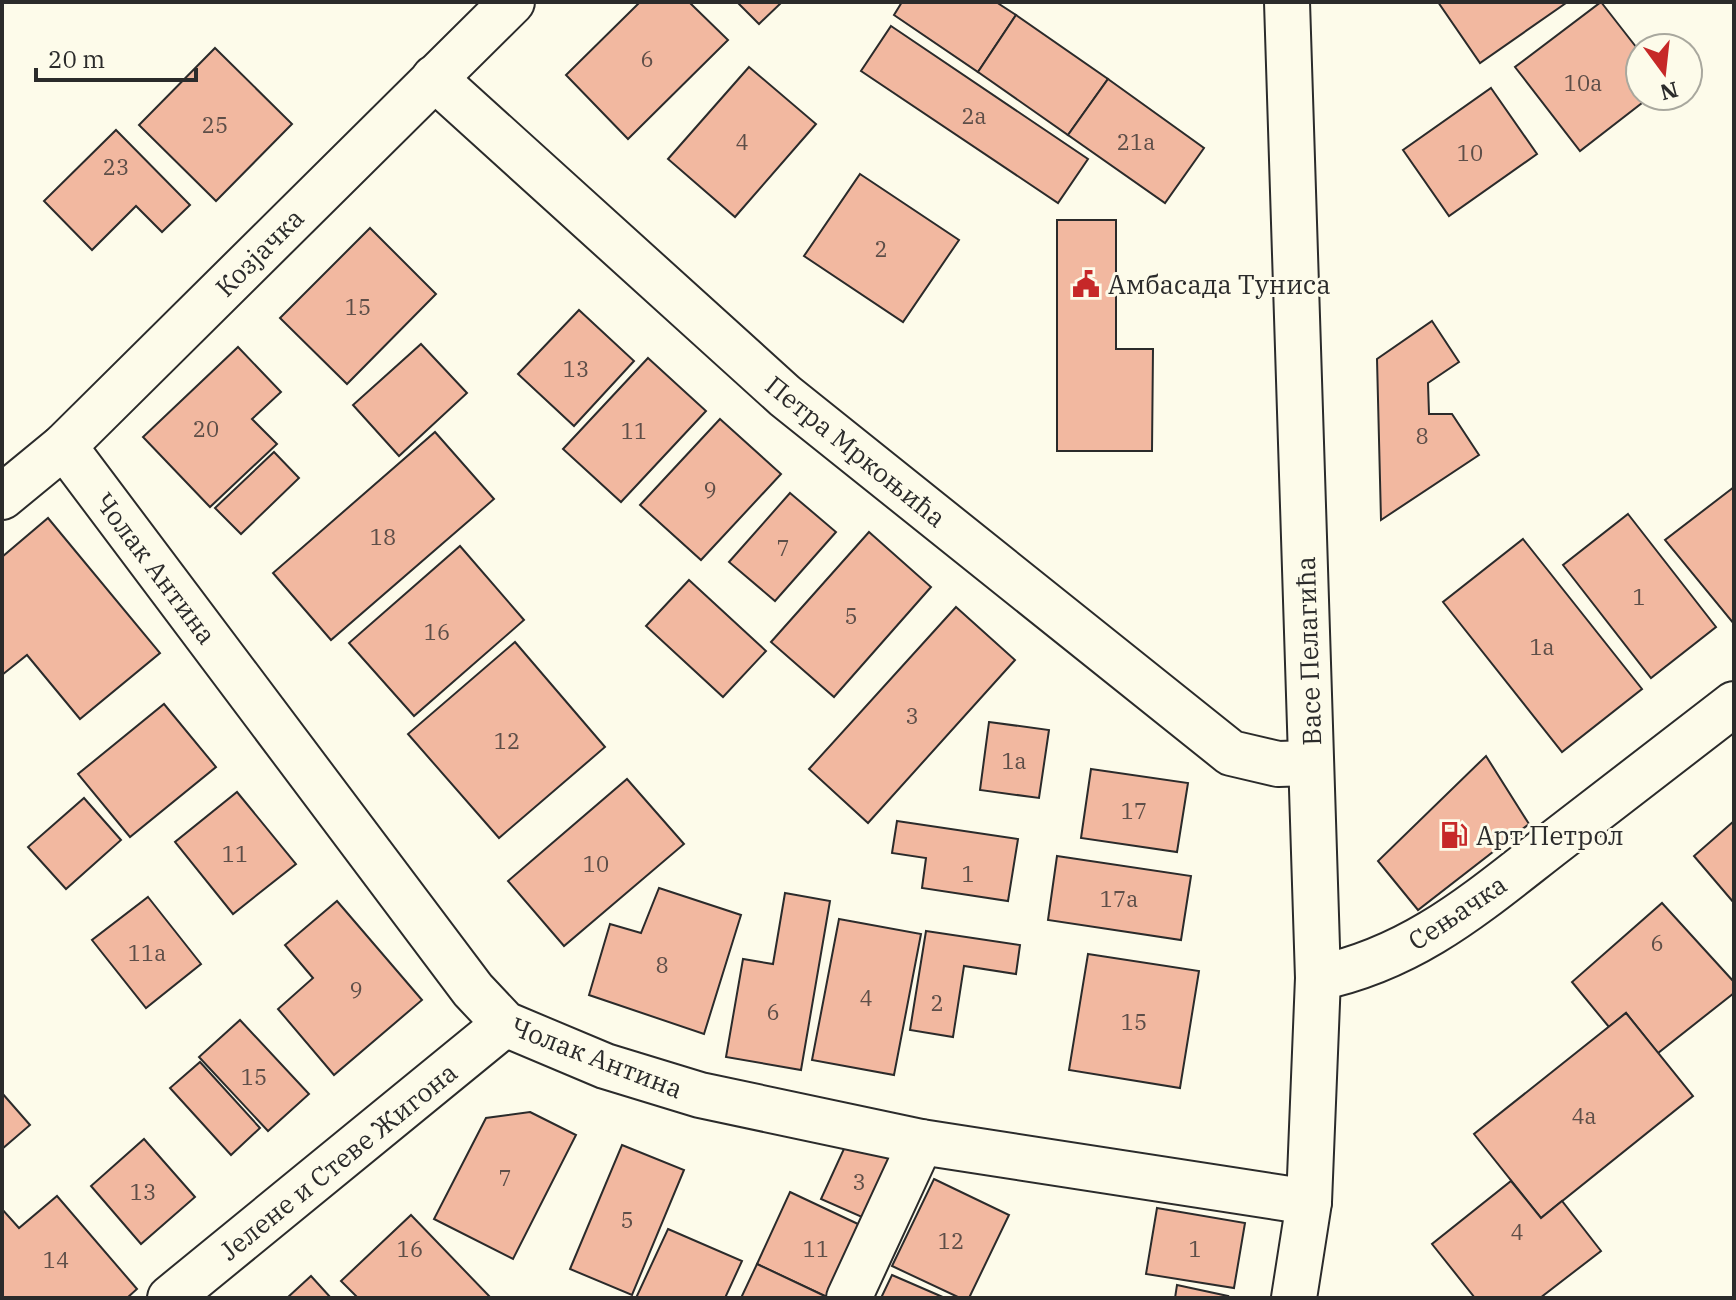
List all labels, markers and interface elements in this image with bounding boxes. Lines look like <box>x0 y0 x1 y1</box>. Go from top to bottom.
scale bar <box>36 32 196 82</box>
north arrow <box>1624 32 1704 112</box>
text: 20 m <box>48 43 105 75</box>
house number: 6 <box>640 44 654 73</box>
house number: 10a <box>1564 68 1602 97</box>
text: N <box>1657 76 1681 108</box>
house number: 2a <box>961 101 987 130</box>
house number: 25 <box>202 110 228 139</box>
house number: 4 <box>735 127 749 156</box>
house number: 21a <box>1117 127 1155 156</box>
house number: 10 <box>1457 138 1483 167</box>
house number: 23 <box>103 152 129 181</box>
street label: Козјачка <box>208 201 310 303</box>
house number: 2 <box>874 234 888 263</box>
place label: Амбасада Туниса <box>1108 267 1331 301</box>
public building icon: Амбасада Туниса <box>1071 269 1101 299</box>
house number: 15 <box>345 292 371 321</box>
house number: 13 <box>563 354 589 383</box>
street label: Петра Мркоњића <box>759 368 953 534</box>
house number: 20 <box>193 414 219 443</box>
house number: 11 <box>621 416 647 445</box>
house number: 8 <box>1415 421 1429 450</box>
house number: 9 <box>703 475 717 504</box>
street label: Чолак Антина <box>88 485 224 651</box>
house number: 18 <box>370 522 396 551</box>
house number: 7 <box>776 533 790 562</box>
street label: Васе Пелагића <box>1288 556 1328 746</box>
house number: 1 <box>1632 582 1646 611</box>
house number: 5 <box>844 601 858 630</box>
house number: 16 <box>424 617 450 646</box>
house number: 1a <box>1529 632 1555 661</box>
house number: 3 <box>905 701 919 730</box>
house number: 12 <box>494 726 520 755</box>
house number: 1a <box>1001 746 1027 775</box>
house number: 17 <box>1121 796 1147 825</box>
place label: Арт Петрол <box>1476 818 1624 852</box>
fuel station icon: Арт Петрол <box>1439 820 1469 850</box>
house number: 11 <box>222 839 248 868</box>
house number: 10 <box>583 849 609 878</box>
house number: 1 <box>961 859 975 888</box>
street label: Сењачка <box>1401 867 1513 957</box>
house number: 17a <box>1100 884 1138 913</box>
house number: 6 <box>1650 928 1664 957</box>
house number: 11a <box>128 938 166 967</box>
house number: 8 <box>655 950 669 979</box>
house number: 9 <box>349 975 363 1004</box>
house number: 4 <box>859 983 873 1012</box>
house number: 2 <box>930 988 944 1017</box>
house number: 6 <box>766 997 780 1026</box>
house number: 15 <box>1121 1007 1147 1036</box>
street label: Чолак Антина <box>506 1009 688 1105</box>
street label: Јелене и Стеве Жигона <box>212 1055 464 1267</box>
house number: 15 <box>241 1062 267 1091</box>
house number: 4a <box>1571 1101 1597 1130</box>
house number: 7 <box>498 1163 512 1192</box>
house number: 3 <box>852 1167 866 1196</box>
house number: 13 <box>130 1177 156 1206</box>
house number: 5 <box>620 1205 634 1234</box>
house number: 4 <box>1510 1217 1524 1246</box>
house number: 12 <box>938 1226 964 1255</box>
house number: 16 <box>397 1234 423 1263</box>
house number: 11 <box>803 1234 829 1263</box>
house number: 1 <box>1188 1234 1202 1263</box>
house number: 14 <box>43 1245 69 1274</box>

